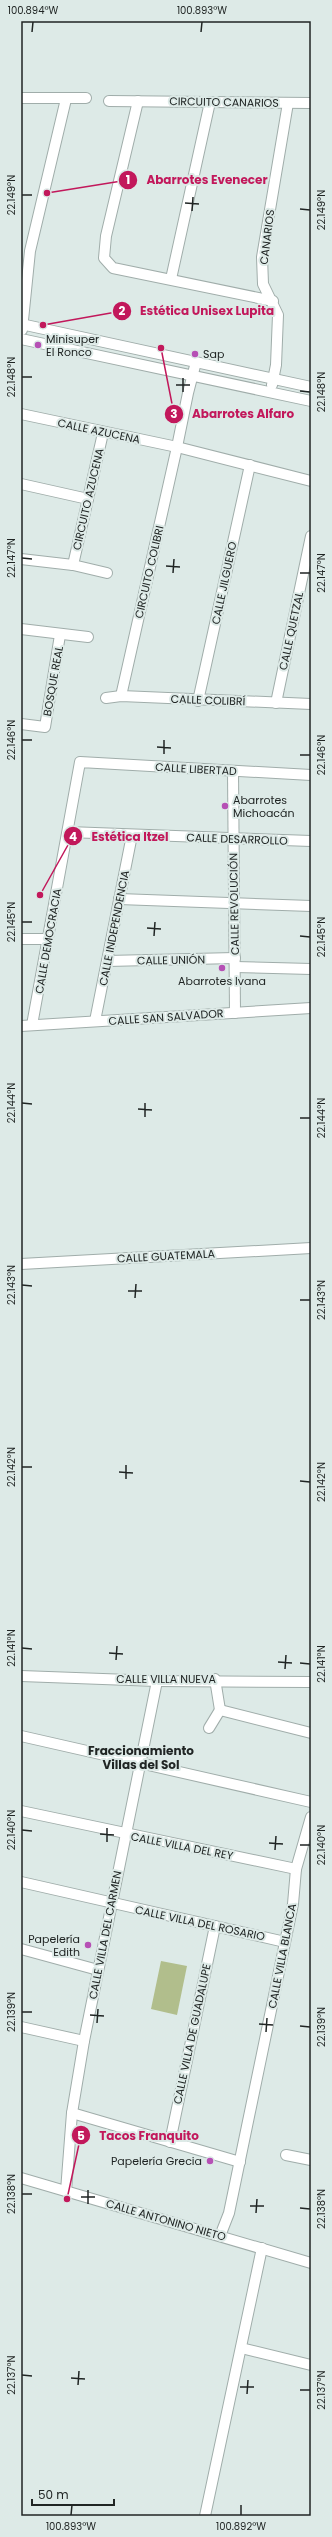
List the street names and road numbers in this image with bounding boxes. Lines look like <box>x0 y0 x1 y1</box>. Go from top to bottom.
street label: CIRCUITO CANARIOS <box>169 93 279 111</box>
street label: CANARIOS <box>256 208 278 266</box>
street label: CALLE AZUCENA <box>56 414 142 448</box>
street label: CIRCUITO AZUCENA <box>68 446 108 552</box>
street label: CIRCUITO COLIBRI <box>131 524 167 620</box>
street label: CALLE JILGUERO <box>207 540 241 626</box>
street label: CALLE QUETZAL <box>275 590 307 672</box>
street label: BOSQUE REAL <box>39 644 67 717</box>
street label: CALLE COLIBRÍ <box>170 691 246 709</box>
street label: CALLE LIBERTAD <box>155 759 237 779</box>
street label: CALLE DESARROLLO <box>186 829 288 849</box>
street label: CALLE REVOLUCIÓN <box>225 853 243 955</box>
street label: CALLE INDEPENDENCIA <box>95 868 133 987</box>
street label: CALLE DEMOCRACIA <box>31 886 65 995</box>
street label: CALLE UNIÓN <box>137 951 205 969</box>
street label: CALLE SAN SALVADOR <box>108 1005 224 1029</box>
street label: CALLE GUATEMALA <box>117 1245 216 1267</box>
street label: CALLE VILLA NUEVA <box>116 1671 216 1687</box>
street label: CALLE VILLA DEL REY <box>129 1828 235 1864</box>
street label: CALLE VILLA DEL CARMEN <box>85 1869 125 2001</box>
street label: CALLE VILLA DEL ROSARIO <box>134 1901 267 1945</box>
street label: CALLE VILLA BLANCA <box>264 1902 300 2010</box>
street label: CALLE VILLA DE GUADALUPE <box>169 1962 215 2106</box>
street label: CALLE ANTONINO NIETO <box>104 2195 228 2245</box>

